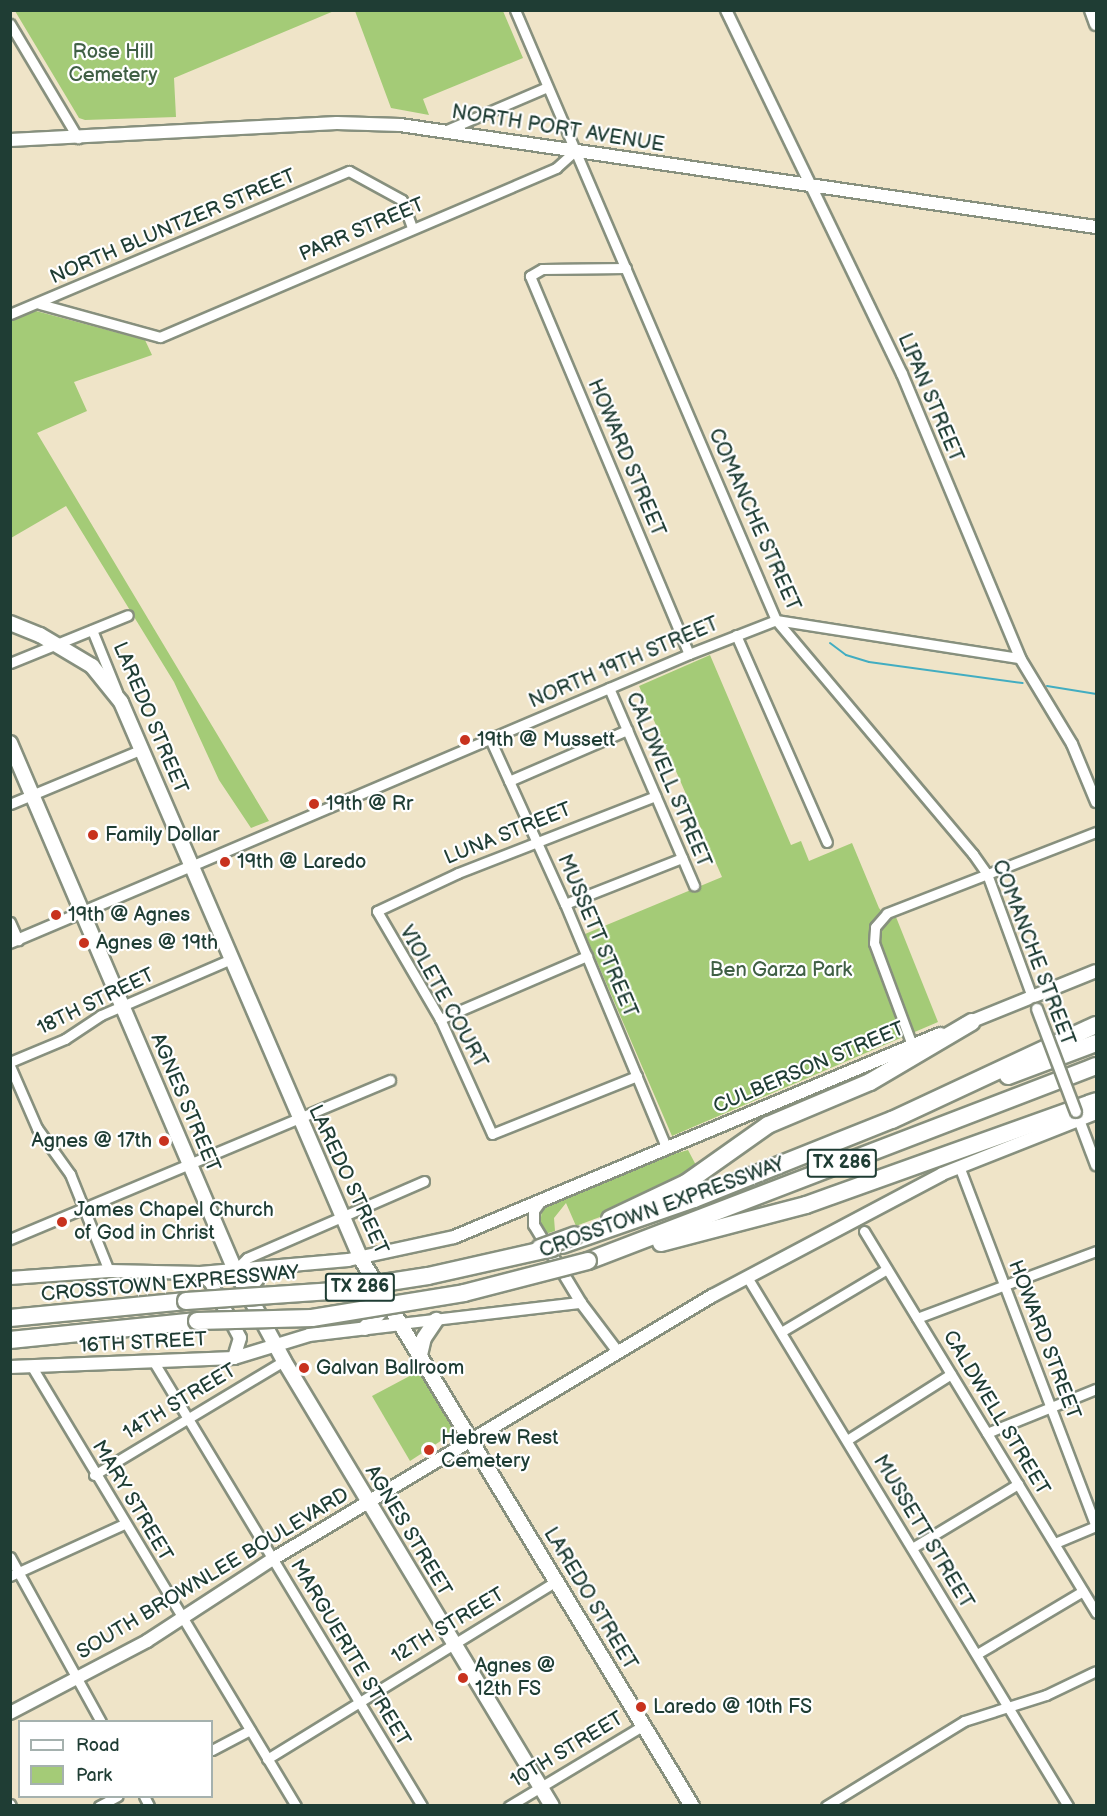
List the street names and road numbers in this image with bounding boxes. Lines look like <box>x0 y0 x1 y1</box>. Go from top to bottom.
street label: NORTH PORT AVENUE <box>450 100 666 158</box>
street label: NORTH BLUNTZER STREET <box>46 164 300 290</box>
street label: PARR STREET <box>296 193 428 267</box>
street label: LIPAN STREET <box>892 330 968 466</box>
street label: HOWARD STREET <box>582 376 670 540</box>
street label: COMANCHE STREET <box>703 425 805 615</box>
street label: NORTH 19TH STREET <box>525 612 723 714</box>
street label: LAREDO STREET <box>107 639 193 797</box>
street label: CALDWELL STREET <box>620 689 716 871</box>
street label: LUNA STREET <box>441 798 575 870</box>
street label: MUSSETT STREET <box>552 851 642 1021</box>
street label: COMANCHE STREET <box>986 856 1080 1050</box>
street label: VIOLETE COURT <box>394 921 492 1073</box>
street label: 18TH STREET <box>33 963 159 1041</box>
street label: CULBERSON STREET <box>710 1017 908 1119</box>
street label: AGNES STREET <box>145 1030 225 1176</box>
street label: LAREDO STREET <box>303 1101 393 1259</box>
road number: TX 286 <box>806 1148 878 1178</box>
street label: CROSSTOWN EXPRESSWAY <box>536 1152 788 1264</box>
street label: HOWARD STREET <box>1003 1257 1085 1423</box>
street label: CROSSTOWN EXPRESSWAY <box>40 1261 300 1307</box>
road number: TX 286 <box>324 1272 396 1302</box>
street label: CALDWELL STREET <box>937 1326 1055 1500</box>
street label: 16TH STREET <box>78 1328 208 1358</box>
street label: 14TH STREET <box>119 1359 241 1445</box>
street label: MARY STREET <box>86 1436 178 1566</box>
street label: MUSSETT STREET <box>868 1451 978 1613</box>
street label: AGNES STREET <box>359 1461 457 1601</box>
street label: SOUTH BROWNLEE BOULEVARD <box>73 1483 353 1665</box>
street label: LAREDO STREET <box>538 1523 642 1675</box>
street label: MARGUERITE STREET <box>285 1555 415 1751</box>
street label: 12TH STREET <box>387 1583 509 1669</box>
street label: 10TH STREET <box>506 1707 628 1793</box>

